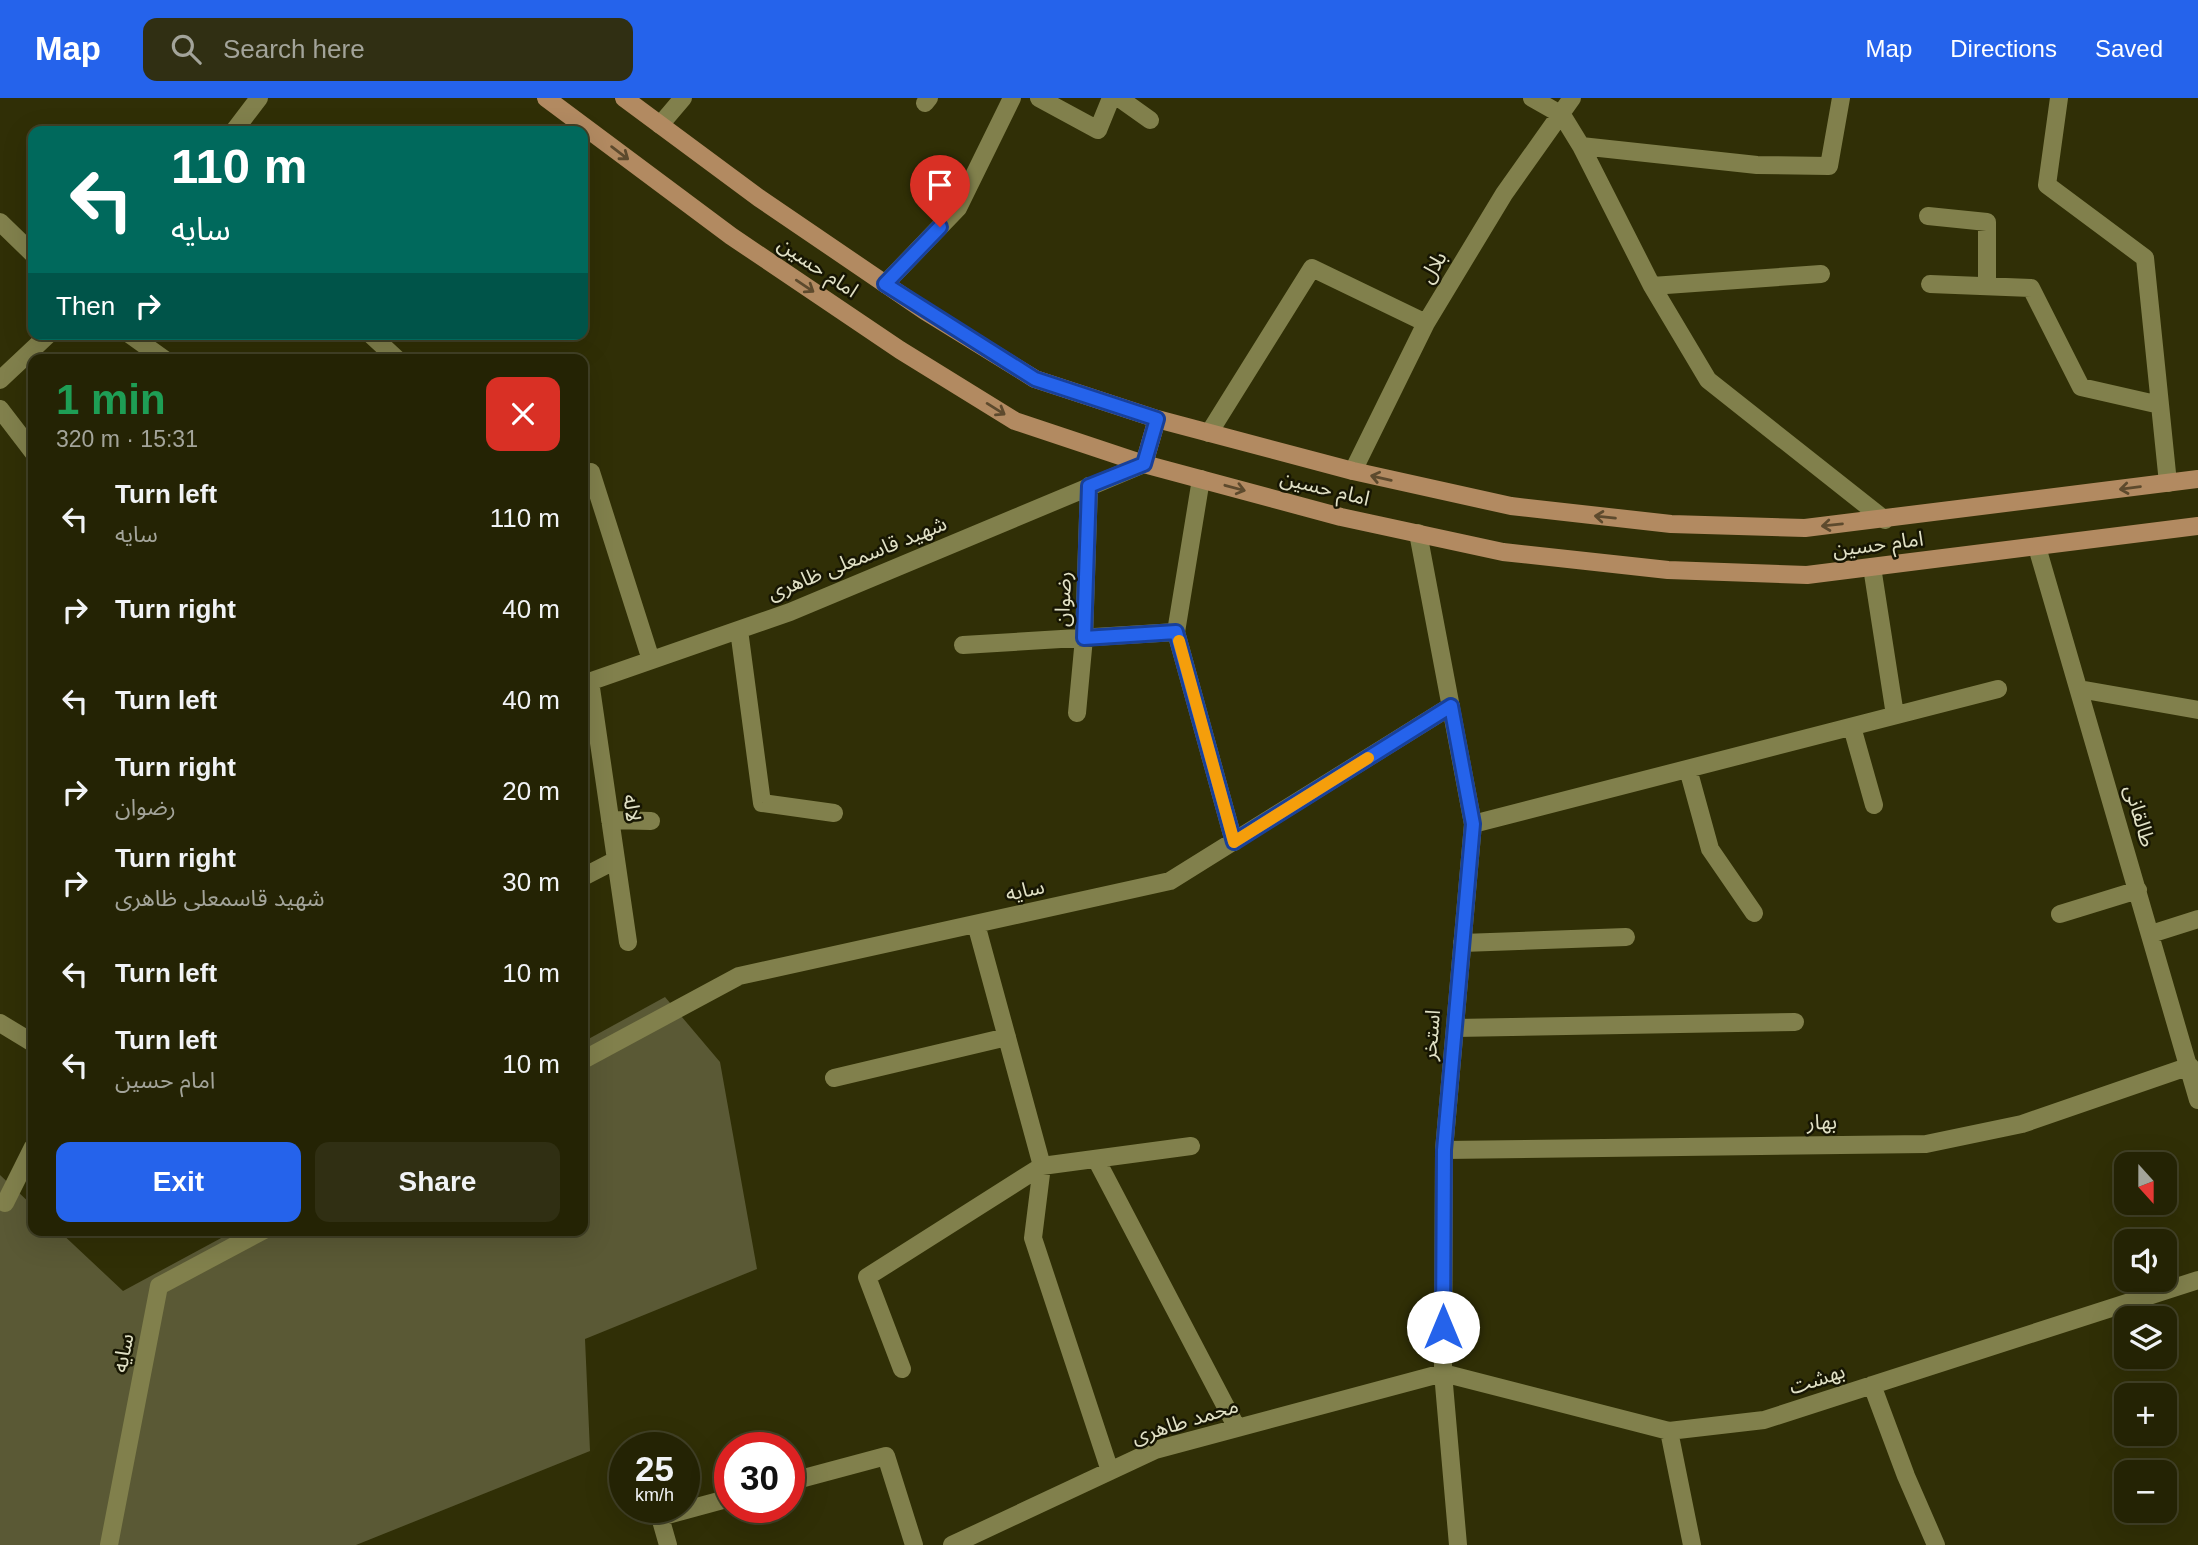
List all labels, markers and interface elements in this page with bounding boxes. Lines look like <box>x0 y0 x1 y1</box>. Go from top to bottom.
search box <box>143 18 633 81</box>
text: Map <box>35 30 101 67</box>
icon: search <box>167 30 205 68</box>
text: Search here <box>223 34 365 64</box>
text: Map <box>1866 35 1912 62</box>
text: Directions <box>1950 35 2057 62</box>
text: Saved <box>2095 35 2163 62</box>
text: 110 m <box>171 139 307 193</box>
one-way arrow <box>611 146 629 161</box>
icon: left <box>56 154 147 245</box>
pin <box>910 155 970 227</box>
icon: arrive <box>921 166 959 204</box>
text: سایه <box>171 211 231 247</box>
street label: امام حسین <box>771 231 863 306</box>
street label: بلال <box>1414 247 1452 287</box>
one-way arrow <box>795 279 814 293</box>
icon: right <box>129 287 167 325</box>
text: Then <box>56 291 115 321</box>
text: 1 min <box>56 376 166 423</box>
button: close <box>486 377 560 451</box>
one-way arrow <box>986 403 1006 417</box>
text: 320 m · 15:31 <box>56 426 198 452</box>
street label: امام حسین <box>1277 465 1372 515</box>
one-way arrow <box>1370 470 1393 484</box>
text: Turn left <box>115 479 217 509</box>
one-way arrow <box>1223 482 1246 495</box>
one-way arrow <box>2119 482 2142 495</box>
icon: left <box>56 500 94 538</box>
text: 110 m <box>490 503 560 533</box>
one-way arrow <box>1594 510 1617 523</box>
street label: شهید قاسمعلی ظاهری <box>764 511 950 605</box>
one-way arrow <box>1821 519 1843 532</box>
text: سایه <box>115 521 158 547</box>
street label: امام حسین <box>1831 527 1925 565</box>
street label: رضوان <box>1050 571 1076 627</box>
icon: right <box>56 591 94 629</box>
text: Turn right <box>115 594 236 624</box>
text: 40 m <box>502 594 560 624</box>
icon: left <box>56 682 94 720</box>
text: Turn left <box>115 685 217 715</box>
text: 40 m <box>502 685 560 715</box>
text: Turn right <box>115 752 236 782</box>
icon: right <box>56 773 94 811</box>
text: 20 m <box>502 776 560 806</box>
street label: طالقانی <box>2120 782 2160 850</box>
street label: لاله <box>619 793 646 823</box>
text: رضوان <box>115 794 176 820</box>
text: Turn right <box>115 843 236 873</box>
icon: right <box>56 864 94 902</box>
text: 30 m <box>502 867 560 897</box>
street label: سایه <box>1003 874 1046 905</box>
text: شهید قاسمعلی ظاهری <box>115 885 324 911</box>
icon: left <box>56 955 94 993</box>
text: Turn left <box>115 958 217 988</box>
text: 10 m <box>502 958 560 988</box>
street label: استخر <box>1417 1009 1445 1062</box>
text: Turn left <box>115 1025 217 1055</box>
icon: left <box>56 1046 94 1084</box>
text: 10 m <box>502 1049 560 1079</box>
text: امام حسین <box>115 1067 215 1093</box>
street label: بهار <box>1806 1110 1837 1134</box>
button: Exit <box>56 1142 301 1222</box>
button: Share <box>315 1142 560 1222</box>
north arrow <box>2114 1152 2177 1214</box>
map controls <box>2114 1152 2177 1523</box>
button: sound <box>2114 1229 2177 1292</box>
position arrow <box>1406 1290 1480 1364</box>
button: layers <box>2114 1306 2177 1369</box>
street label: سایه <box>107 1332 138 1374</box>
street label: بهشت <box>1786 1359 1848 1399</box>
button: + <box>2114 1383 2177 1446</box>
street label: محمد طاهری <box>1129 1393 1241 1449</box>
speed limit sign: 30 <box>714 1432 805 1523</box>
text: 25 <box>635 1449 674 1488</box>
button: − <box>2114 1460 2177 1523</box>
text: km/h <box>635 1485 674 1505</box>

